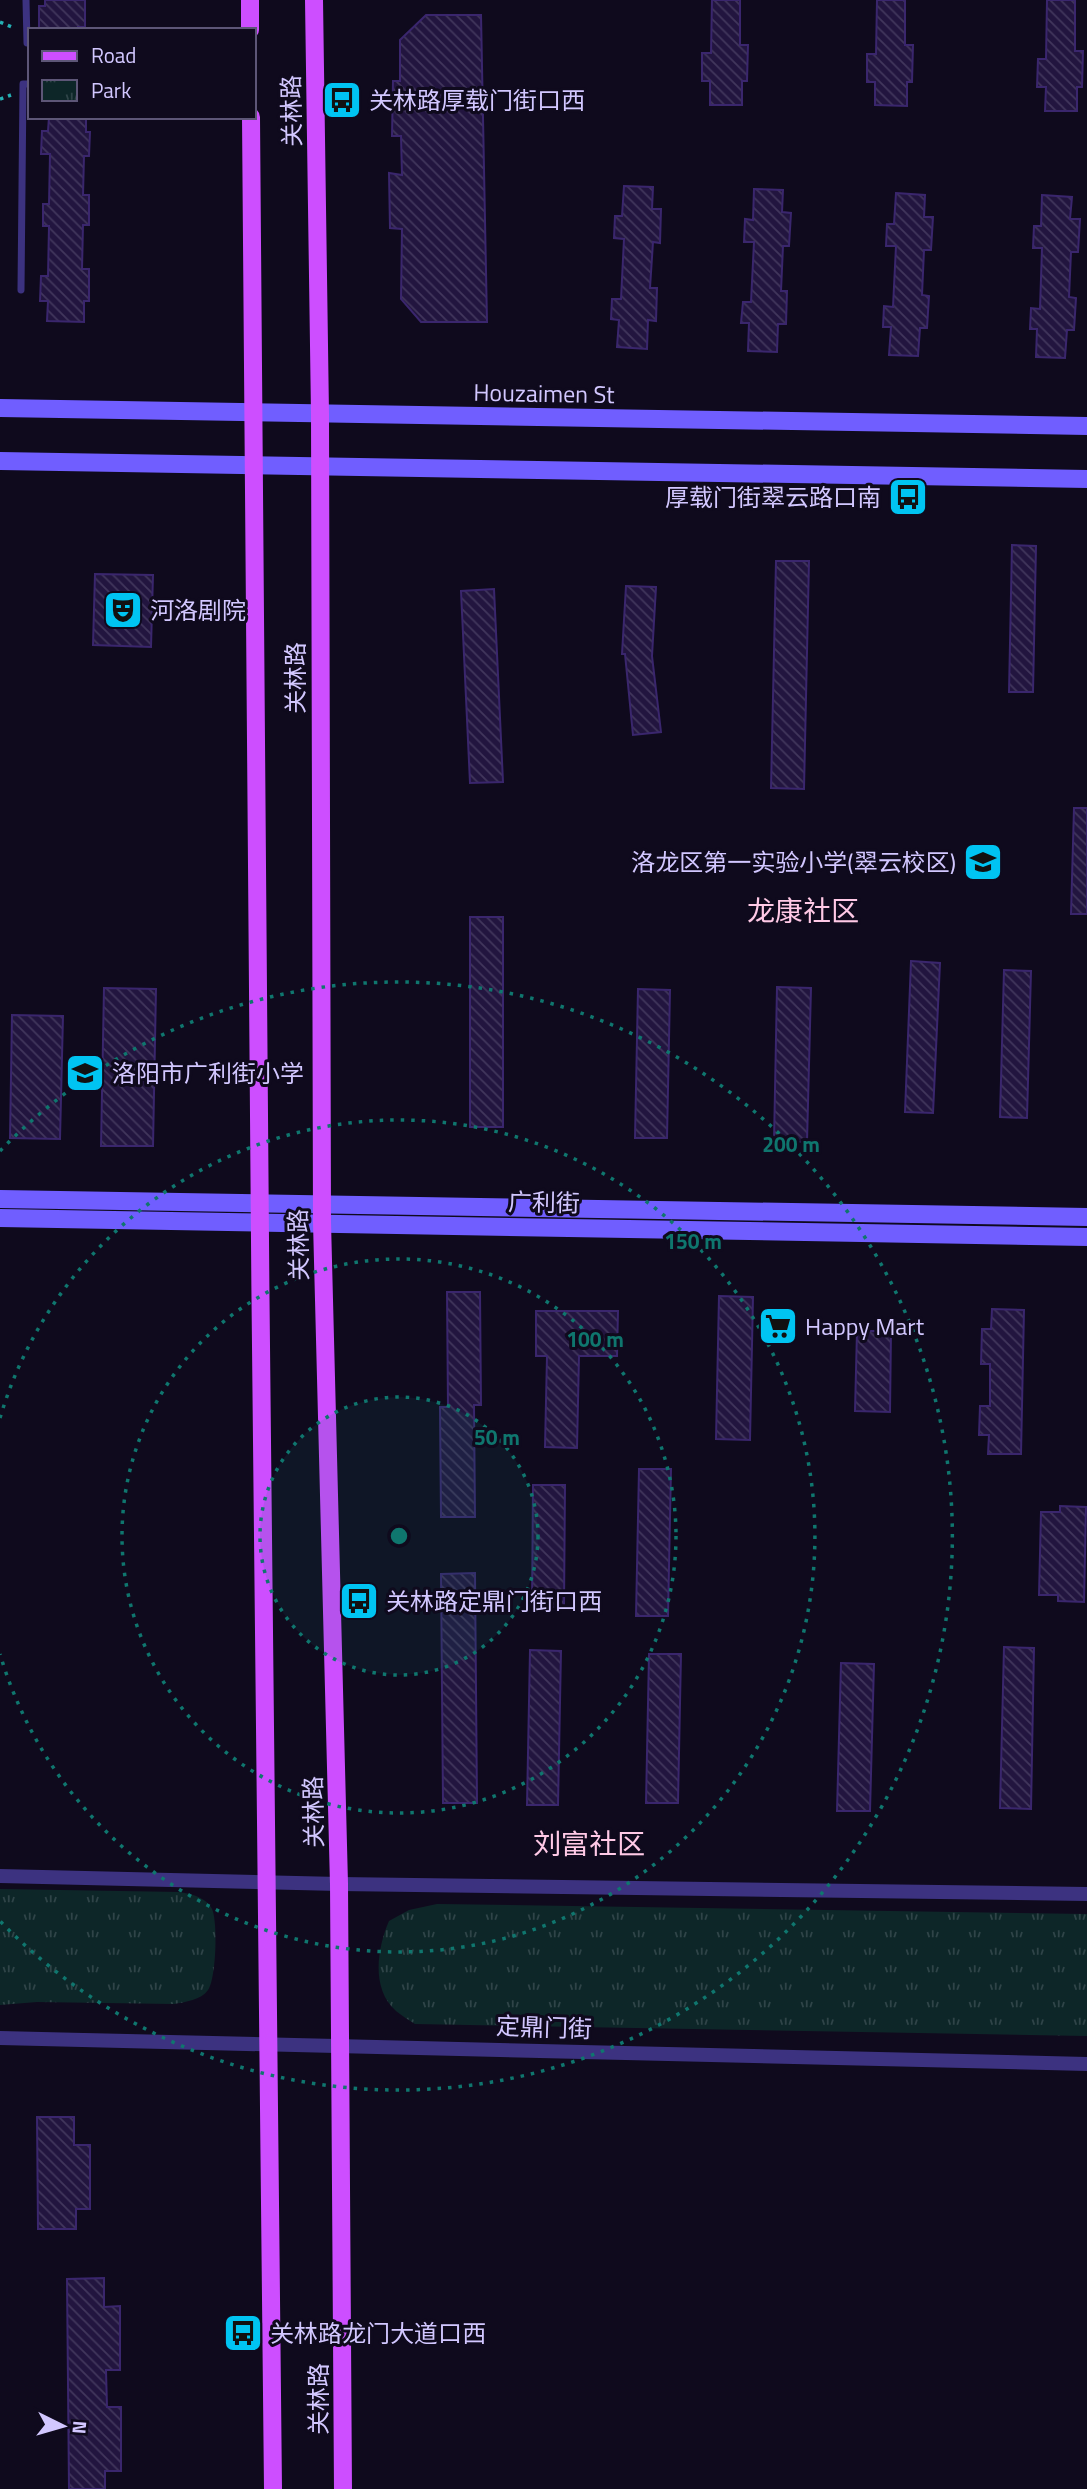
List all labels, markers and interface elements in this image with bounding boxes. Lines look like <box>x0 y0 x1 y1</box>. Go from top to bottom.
legend <box>28 28 256 119</box>
text: Road <box>91 39 136 71</box>
text: Park <box>91 74 131 106</box>
street label: 关林路 <box>272 75 310 147</box>
bus stop icon: 关林路厚载门街口西 <box>321 79 363 121</box>
place label: 关林路厚载门街口西 <box>369 82 585 118</box>
street label: Houzaimen St <box>473 374 616 412</box>
bus stop icon: 厚载门街翠云路口南 <box>887 476 929 518</box>
place label: 厚载门街翠云路口南 <box>665 479 881 515</box>
theatre icon: 河洛剧院 <box>102 589 144 631</box>
place label: 河洛剧院 <box>150 592 246 628</box>
street label: 关林路 <box>277 642 313 714</box>
school or university icon: 洛龙区第一实验小学(翠云校区) <box>962 841 1004 883</box>
place label: 洛龙区第一实验小学(翠云校区) <box>631 844 956 880</box>
district label: 龙康社区 <box>747 889 859 932</box>
school or university icon: 洛阳市广利街小学 <box>64 1052 106 1094</box>
place label: 洛阳市广利街小学 <box>112 1055 304 1091</box>
text: 200 m <box>762 1128 820 1160</box>
street label: 广利街 <box>508 1183 580 1221</box>
street label: 关林路 <box>279 1209 317 1281</box>
text: 150 m <box>664 1225 722 1257</box>
supermarket icon: Happy Mart <box>757 1305 799 1347</box>
place label: Happy Mart <box>805 1308 925 1344</box>
text: 100 m <box>566 1323 624 1355</box>
text: 50 m <box>474 1421 520 1453</box>
centre of rings <box>387 1524 411 1548</box>
bus stop icon: 关林路定鼎门街口西 <box>338 1580 380 1622</box>
place label: 关林路定鼎门街口西 <box>386 1583 602 1619</box>
street label: 关林路 <box>294 1776 332 1848</box>
district label: 刘富社区 <box>533 1822 645 1865</box>
street label: 定鼎门街 <box>495 2007 593 2047</box>
bus stop icon: 关林路龙门大道口西 <box>222 2312 264 2354</box>
place label: 关林路龙门大道口西 <box>270 2315 486 2351</box>
street label: 关林路 <box>300 2363 336 2435</box>
north arrow <box>28 2391 98 2461</box>
text: N <box>65 2420 95 2435</box>

